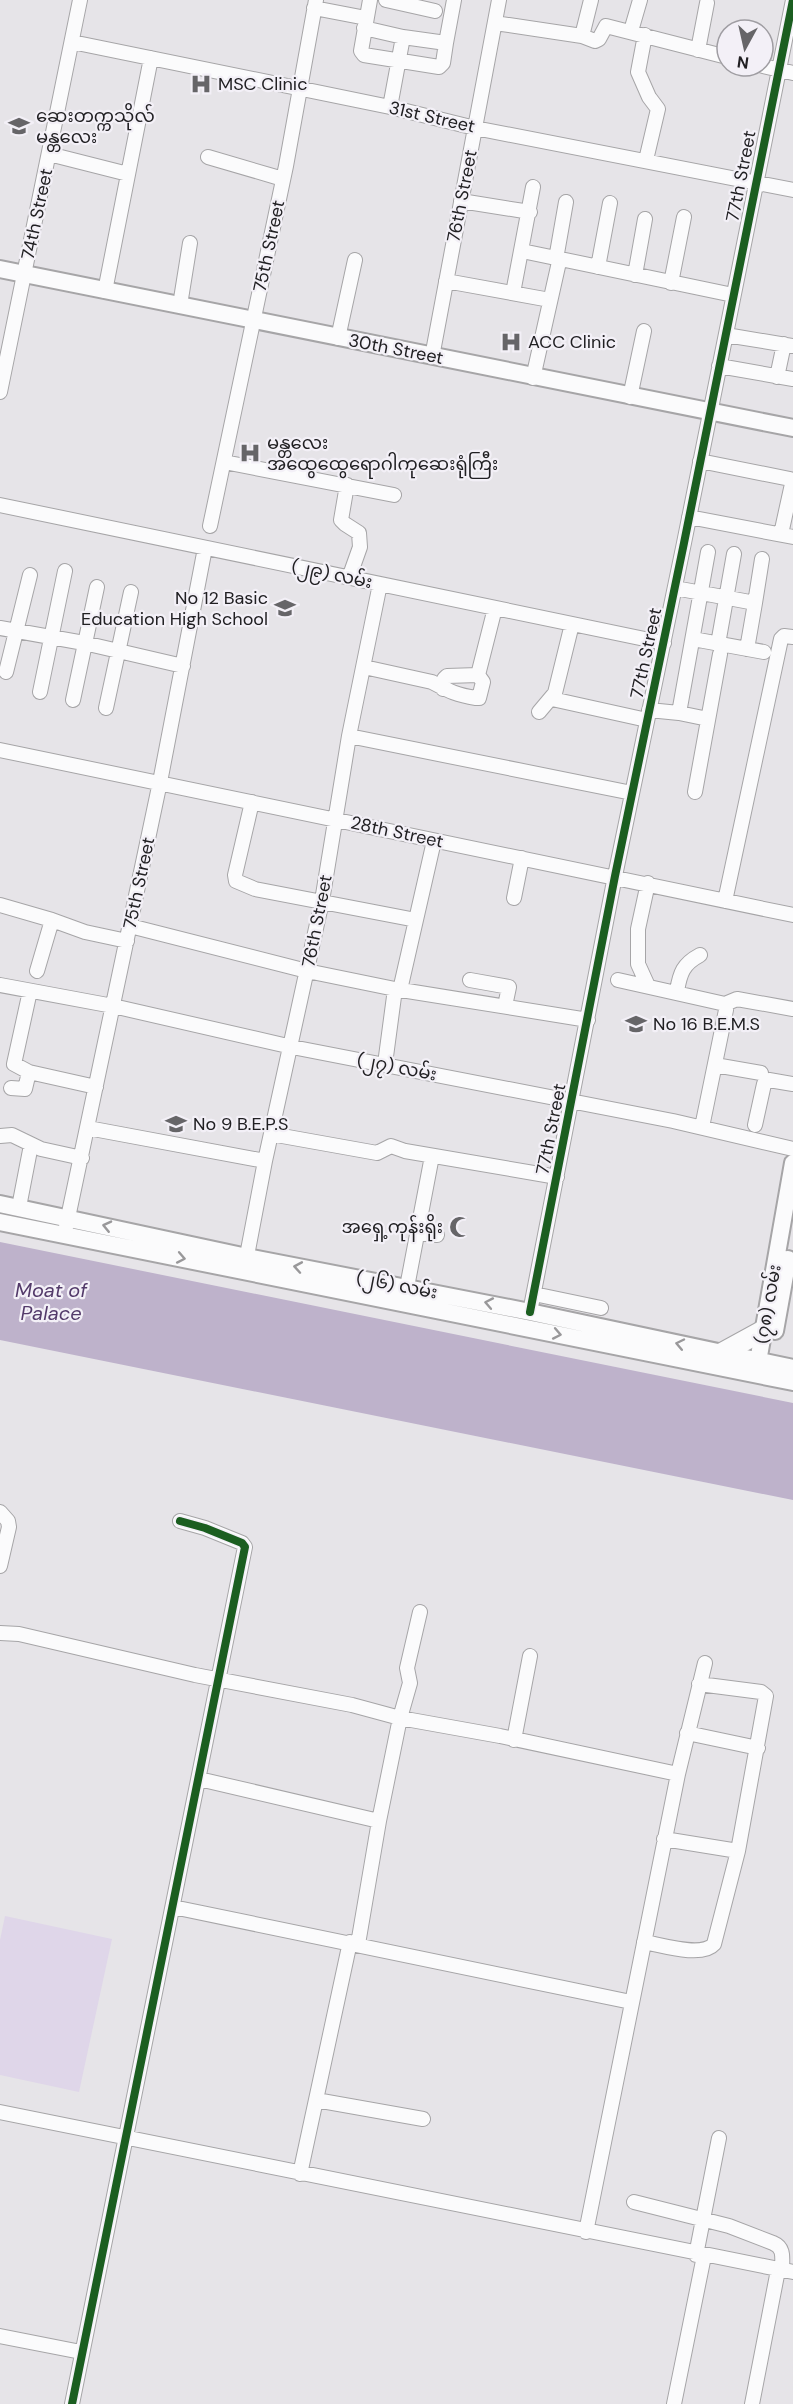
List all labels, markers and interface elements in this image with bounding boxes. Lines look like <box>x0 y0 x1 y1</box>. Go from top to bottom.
north arrow <box>715 18 775 78</box>
text: N <box>736 51 750 74</box>
hospital icon: MSC Clinic <box>189 72 213 96</box>
place label: MSC Clinic <box>218 72 307 96</box>
street label: 31st Street <box>387 95 477 139</box>
place label: ဆေးတက္ကသိုလ် မန္တလေး <box>36 102 155 152</box>
school or university icon: ဆေးတက္ကသိုလ် မန္တလေး <box>7 114 31 138</box>
street label: 77th Street <box>720 128 762 224</box>
street label: 76th Street <box>441 148 483 244</box>
street label: 74th Street <box>16 166 58 262</box>
street label: 75th Street <box>248 198 290 294</box>
street label: 30th Street <box>347 328 445 370</box>
hospital icon: ACC Clinic <box>499 330 523 354</box>
place label: ACC Clinic <box>528 330 616 354</box>
place label: မန္တလေး အထွေထွေရောဂါကုဆေးရုံကြီး <box>267 431 498 479</box>
hospital icon: မန္တလေး အထွေထွေရောဂါကုဆေးရုံကြီး <box>238 441 262 465</box>
street label: (၂၉) လမ်း <box>289 553 375 597</box>
place label: No 12 Basic Education High School <box>81 586 268 631</box>
school or university icon: No 12 Basic Education High School <box>273 596 297 620</box>
street label: 77th Street <box>625 605 667 701</box>
street label: 28th Street <box>348 810 446 854</box>
street label: 75th Street <box>118 835 160 931</box>
street label: 76th Street <box>296 873 338 969</box>
school or university icon: No 16 B.E.M.S <box>624 1012 648 1036</box>
place label: No 16 B.E.M.S <box>653 1012 760 1036</box>
street label: (၂၇) လမ်း <box>355 1047 439 1089</box>
street label: 77th Street <box>530 1081 572 1177</box>
school or university icon: No 9 B.E.P.S <box>164 1112 188 1136</box>
place label: No 9 B.E.P.S <box>193 1112 288 1136</box>
place label: အရှေ့ကုန်းရိုး <box>342 1213 443 1242</box>
mosque icon: အရှေ့ကုန်းရိုး <box>448 1215 472 1239</box>
one-way arrow <box>102 1220 112 1233</box>
one-way arrow <box>176 1251 186 1264</box>
one-way arrow <box>293 1261 303 1273</box>
street label: (၇၈) လမ်း <box>748 1262 790 1346</box>
street label: (၂၆) လမ်း <box>354 1264 440 1308</box>
water label: Moat of Palace <box>15 1277 88 1326</box>
one-way arrow <box>485 1297 495 1310</box>
one-way arrow <box>552 1327 562 1340</box>
one-way arrow <box>675 1338 685 1351</box>

